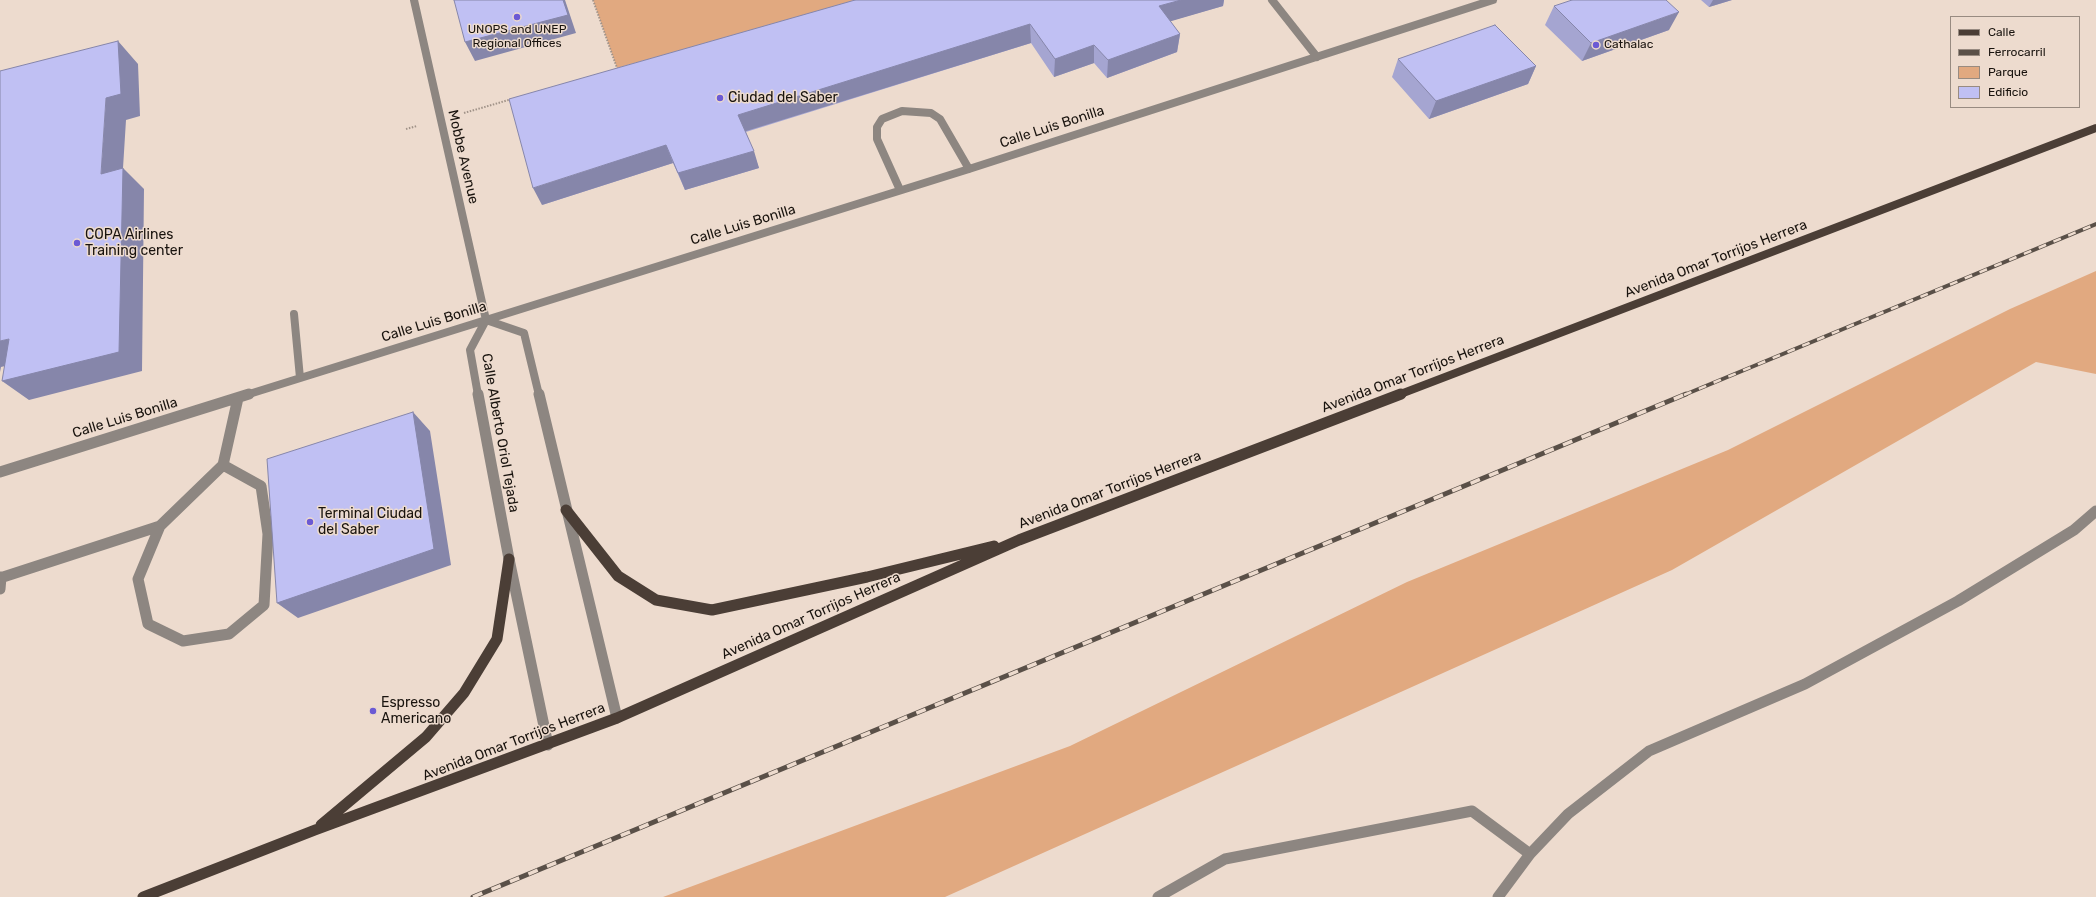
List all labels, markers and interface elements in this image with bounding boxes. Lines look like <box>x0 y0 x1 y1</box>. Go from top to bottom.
marker: UNOPS and UNEP Regional Offices <box>512 12 522 22</box>
legend <box>1950 16 2080 108</box>
place label: UNOPS and UNEP Regional Offices <box>468 23 566 51</box>
text: Calle <box>1988 25 2015 39</box>
place label: Cathalac <box>1604 38 1653 52</box>
marker: Cathalac <box>1591 40 1601 50</box>
text: Ferrocarril <box>1988 45 2046 59</box>
text: Parque <box>1988 65 2028 79</box>
text: Edificio <box>1988 85 2028 99</box>
place label: Ciudad del Saber <box>728 90 838 106</box>
marker: Ciudad del Saber <box>715 93 725 103</box>
street label: Calle Luis Bonilla <box>998 102 1106 152</box>
street label: Mobbe Avenue <box>444 108 482 206</box>
street label: Calle Luis Bonilla <box>688 201 798 249</box>
street label: Avenida Omar Torrijos Herrera <box>1622 216 1810 302</box>
place label: COPA Airlines Training center <box>85 227 183 260</box>
marker: COPA Airlines Training center <box>72 238 82 248</box>
street label: Calle Luis Bonilla <box>379 298 489 346</box>
street label: Avenida Omar Torrijos Herrera <box>1319 331 1507 417</box>
street label: Calle Alberto Oriol Tejada <box>478 352 522 514</box>
street label: Calle Luis Bonilla <box>70 394 180 442</box>
street label: Avenida Omar Torrijos Herrera <box>1016 447 1204 533</box>
place label: Terminal Ciudad del Saber <box>318 506 422 538</box>
marker: Terminal Ciudad del Saber <box>305 517 315 527</box>
street label: Avenida Omar Torrijos Herrera <box>719 569 903 663</box>
place label: Espresso Americano <box>381 695 451 728</box>
street label: Avenida Omar Torrijos Herrera <box>420 699 608 785</box>
marker: Espresso Americano <box>368 706 378 716</box>

